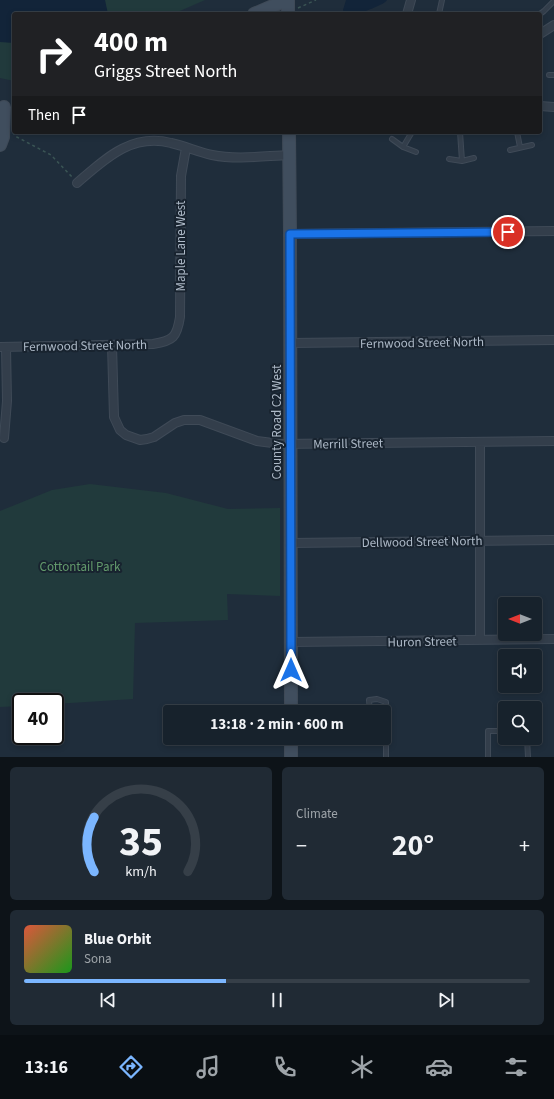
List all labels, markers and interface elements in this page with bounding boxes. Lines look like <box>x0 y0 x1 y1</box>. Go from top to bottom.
text: 400 m <box>94 22 168 62</box>
icon: right <box>28 28 80 80</box>
text: Griggs Street North <box>94 59 237 84</box>
icon: arrive <box>68 104 90 126</box>
text: Then <box>28 105 60 126</box>
street label: Maple Lane West <box>172 200 190 291</box>
pin <box>491 215 525 249</box>
icon: arrive <box>497 221 519 243</box>
street label: Fernwood Street North <box>360 333 484 353</box>
street label: Fernwood Street North <box>23 336 147 356</box>
street label: County Road C2 West <box>268 364 286 479</box>
street label: Merrill Street <box>313 434 384 454</box>
street label: Dellwood Street North <box>361 532 483 552</box>
park label: Cottontail Park <box>40 558 121 576</box>
north arrow <box>498 597 542 641</box>
map controls <box>498 597 542 745</box>
street label: Huron Street <box>387 632 457 652</box>
position arrow <box>270 649 312 691</box>
button: sound <box>498 649 542 693</box>
speed limit sign: 40 <box>12 693 64 745</box>
button: search <box>498 701 542 745</box>
text: 13:18 · 2 min · 600 m <box>210 714 344 735</box>
text: Climate <box>296 805 338 823</box>
text: 35 <box>119 811 163 871</box>
text: 20° <box>392 824 434 867</box>
text: − <box>296 830 307 862</box>
text: + <box>519 830 530 862</box>
text: km/h <box>125 860 157 881</box>
text: Blue Orbit <box>84 929 151 950</box>
text: Sona <box>84 950 112 968</box>
icon: previous <box>97 989 119 1011</box>
icon: pause <box>266 989 288 1011</box>
icon: next <box>435 989 457 1011</box>
icon: directions <box>117 1053 145 1081</box>
icon: music <box>194 1053 222 1081</box>
icon: phone <box>271 1053 299 1081</box>
icon: climate <box>348 1053 376 1081</box>
icon: car <box>425 1053 453 1081</box>
icon: filters <box>502 1053 530 1081</box>
text: 13:16 <box>24 1055 68 1080</box>

